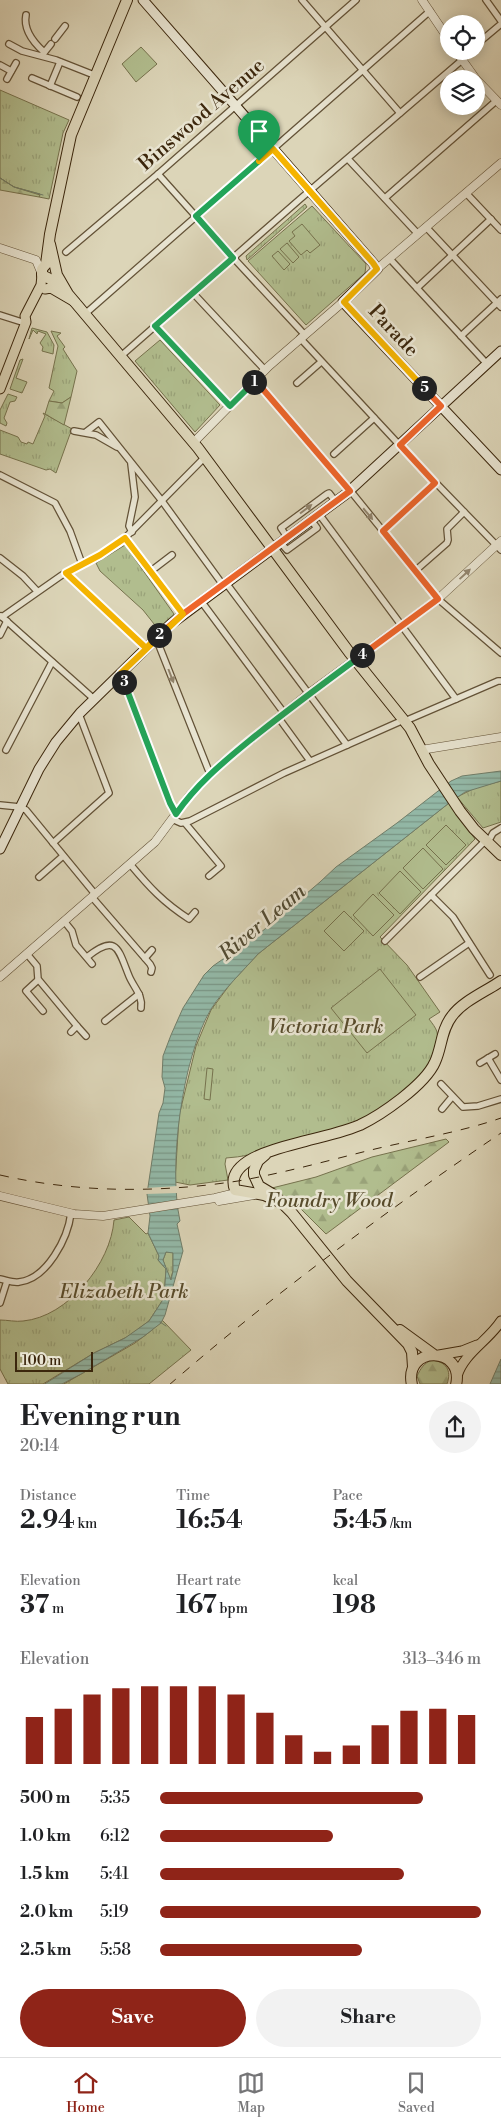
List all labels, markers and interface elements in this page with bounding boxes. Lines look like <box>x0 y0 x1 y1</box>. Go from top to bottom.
map controls <box>440 15 485 115</box>
button: locate <box>440 15 485 60</box>
street label: Binswood Avenue <box>133 53 270 177</box>
button: layers <box>440 70 485 115</box>
pin <box>238 110 280 161</box>
icon: arrive <box>245 117 273 145</box>
street label: Parade <box>362 299 423 363</box>
pin: 1 <box>242 370 266 394</box>
text: 1 <box>251 373 258 391</box>
pin: 5 <box>412 376 436 400</box>
text: 5 <box>420 379 429 397</box>
one-way arrow <box>299 504 312 515</box>
one-way arrow <box>363 507 374 520</box>
one-way arrow <box>459 568 471 580</box>
pin: 2 <box>146 622 172 648</box>
text: 2 <box>155 626 164 644</box>
pin: 4 <box>350 642 374 668</box>
text: 4 <box>358 646 367 664</box>
one-way arrow <box>167 669 175 684</box>
pin: 3 <box>112 670 136 694</box>
text: 3 <box>120 673 129 691</box>
water label: River Leam <box>213 878 312 967</box>
park label: Victoria Park <box>269 1015 383 1040</box>
park label: Foundry Wood <box>266 1189 393 1214</box>
park label: Elizabeth Park <box>59 1280 188 1305</box>
scale bar <box>15 1350 92 1373</box>
text: 100 m <box>22 1352 61 1370</box>
text: Evening run <box>20 1399 181 1434</box>
button: share <box>429 1401 481 1453</box>
text: 20:14 <box>20 1436 59 1456</box>
text: Distance <box>20 1487 77 1505</box>
text: Time <box>176 1487 210 1505</box>
text: Pace <box>333 1487 363 1505</box>
text: 2.94 <box>20 1505 75 1536</box>
text: 16:54 <box>176 1505 243 1536</box>
text: 5:45 <box>333 1505 387 1536</box>
text: km <box>75 1515 97 1533</box>
text: /km <box>387 1515 412 1533</box>
text: Elevation <box>20 1572 81 1590</box>
text: Heart rate <box>176 1572 241 1590</box>
text: kcal <box>333 1572 358 1590</box>
text: 37 <box>20 1590 49 1621</box>
text: 167 <box>176 1590 217 1621</box>
text: 198 <box>333 1590 376 1621</box>
text: m <box>49 1600 64 1618</box>
text: bpm <box>217 1600 248 1618</box>
text: Elevation <box>20 1649 89 1669</box>
text: 313–346 m <box>403 1649 481 1669</box>
text: 500 m <box>20 1788 70 1808</box>
text: 5:35 <box>100 1788 130 1808</box>
text: 1.0 km <box>20 1826 71 1846</box>
text: 6:12 <box>100 1826 130 1846</box>
text: 1.5 km <box>20 1864 69 1884</box>
text: 5:41 <box>100 1864 129 1884</box>
text: 2.0 km <box>20 1902 73 1922</box>
text: 5:19 <box>100 1902 128 1922</box>
text: 2.5 km <box>20 1940 71 1960</box>
text: 5:58 <box>100 1940 131 1960</box>
button: Save <box>20 1989 246 2047</box>
button: Share <box>256 1989 481 2047</box>
tab: Home <box>66 2069 105 2117</box>
tab: Map <box>237 2069 265 2117</box>
tab: Saved <box>398 2069 435 2117</box>

